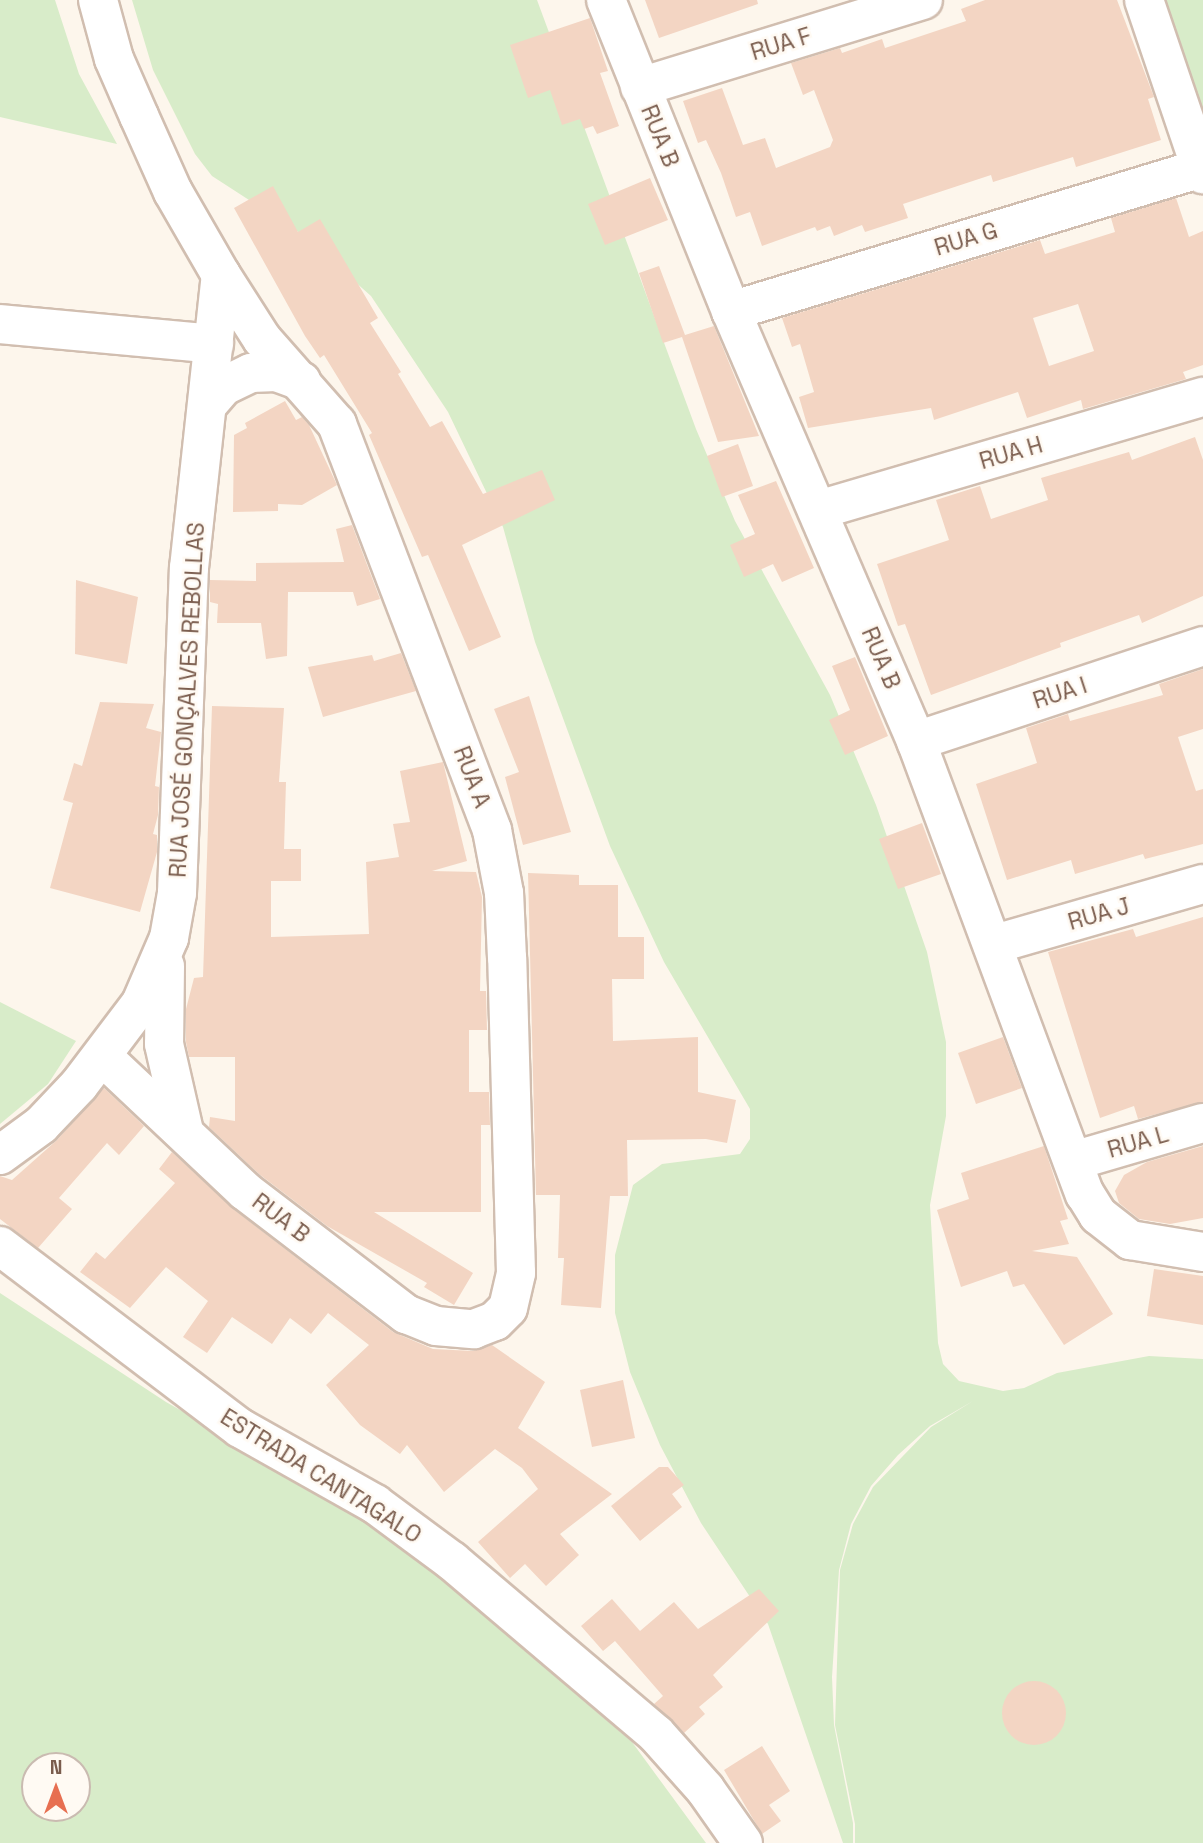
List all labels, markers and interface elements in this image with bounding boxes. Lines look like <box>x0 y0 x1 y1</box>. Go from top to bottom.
street label: RUA F <box>747 22 815 66</box>
street label: RUA B <box>635 101 685 171</box>
street label: RUA G <box>931 216 1001 262</box>
street label: RUA H <box>976 431 1046 475</box>
street label: RUA JOSÉ GONÇALVES REBOLLAS <box>164 521 210 879</box>
street label: RUA B <box>856 623 906 693</box>
street label: RUA I <box>1029 671 1091 715</box>
street label: RUA A <box>448 742 496 812</box>
street label: RUA J <box>1065 892 1133 936</box>
street label: RUA L <box>1104 1120 1172 1164</box>
street label: RUA B <box>247 1187 315 1249</box>
street label: ESTRADA CANTAGALO <box>215 1403 427 1549</box>
north arrow <box>21 1752 91 1822</box>
text: N <box>50 1755 62 1780</box>

